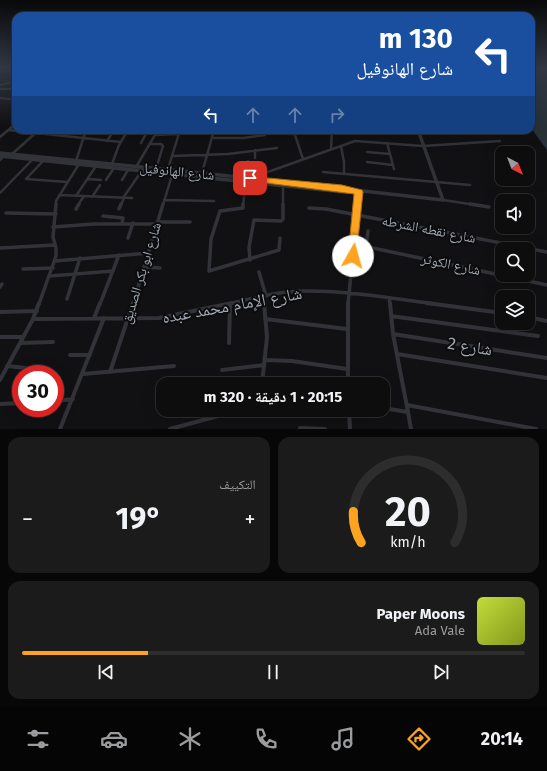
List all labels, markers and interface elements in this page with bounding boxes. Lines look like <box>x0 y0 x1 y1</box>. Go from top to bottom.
text: 130 m <box>379 22 453 55</box>
icon: left <box>467 28 519 80</box>
text: شارع الهانوفيل <box>356 58 453 80</box>
icon: left <box>200 104 222 126</box>
icon: ahead <box>242 104 264 126</box>
icon: ahead <box>284 104 306 126</box>
icon: right <box>326 104 348 126</box>
north arrow <box>495 146 535 186</box>
map controls <box>495 146 535 330</box>
street label: شارع الهانوفيل <box>139 159 215 185</box>
pin <box>233 161 267 195</box>
icon: arrive <box>239 167 261 189</box>
button: sound <box>495 194 535 234</box>
street label: شارع نقطه الشرطه <box>380 212 477 248</box>
street label: شارع ابو بكر الصديق <box>118 220 166 326</box>
position arrow <box>332 235 374 277</box>
button: search <box>495 242 535 282</box>
street label: شارع الكوثر <box>419 250 482 280</box>
street label: شارع الإمام محمد عبده <box>160 283 304 329</box>
button: layers <box>495 290 535 330</box>
street label: شارع 2 <box>446 333 494 361</box>
speed limit sign: 30 <box>12 365 64 417</box>
text: 20:15 · 1 دقيقة · 320 m <box>204 388 342 406</box>
text: التكييف <box>219 477 256 492</box>
text: 20 <box>385 487 431 537</box>
text: 19° <box>116 501 162 537</box>
text: − <box>22 506 33 533</box>
text: + <box>245 506 255 533</box>
text: km/h <box>391 534 426 551</box>
text: Paper Moons <box>377 605 465 623</box>
text: Ada Vale <box>415 623 465 638</box>
icon: previous <box>95 661 117 683</box>
icon: pause <box>262 661 284 683</box>
icon: next <box>430 661 452 683</box>
icon: filters <box>24 725 52 753</box>
icon: car <box>100 725 128 753</box>
icon: climate <box>176 725 204 753</box>
icon: phone <box>252 725 280 753</box>
icon: music <box>329 725 357 753</box>
icon: directions <box>405 725 433 753</box>
text: 20:14 <box>481 728 523 750</box>

